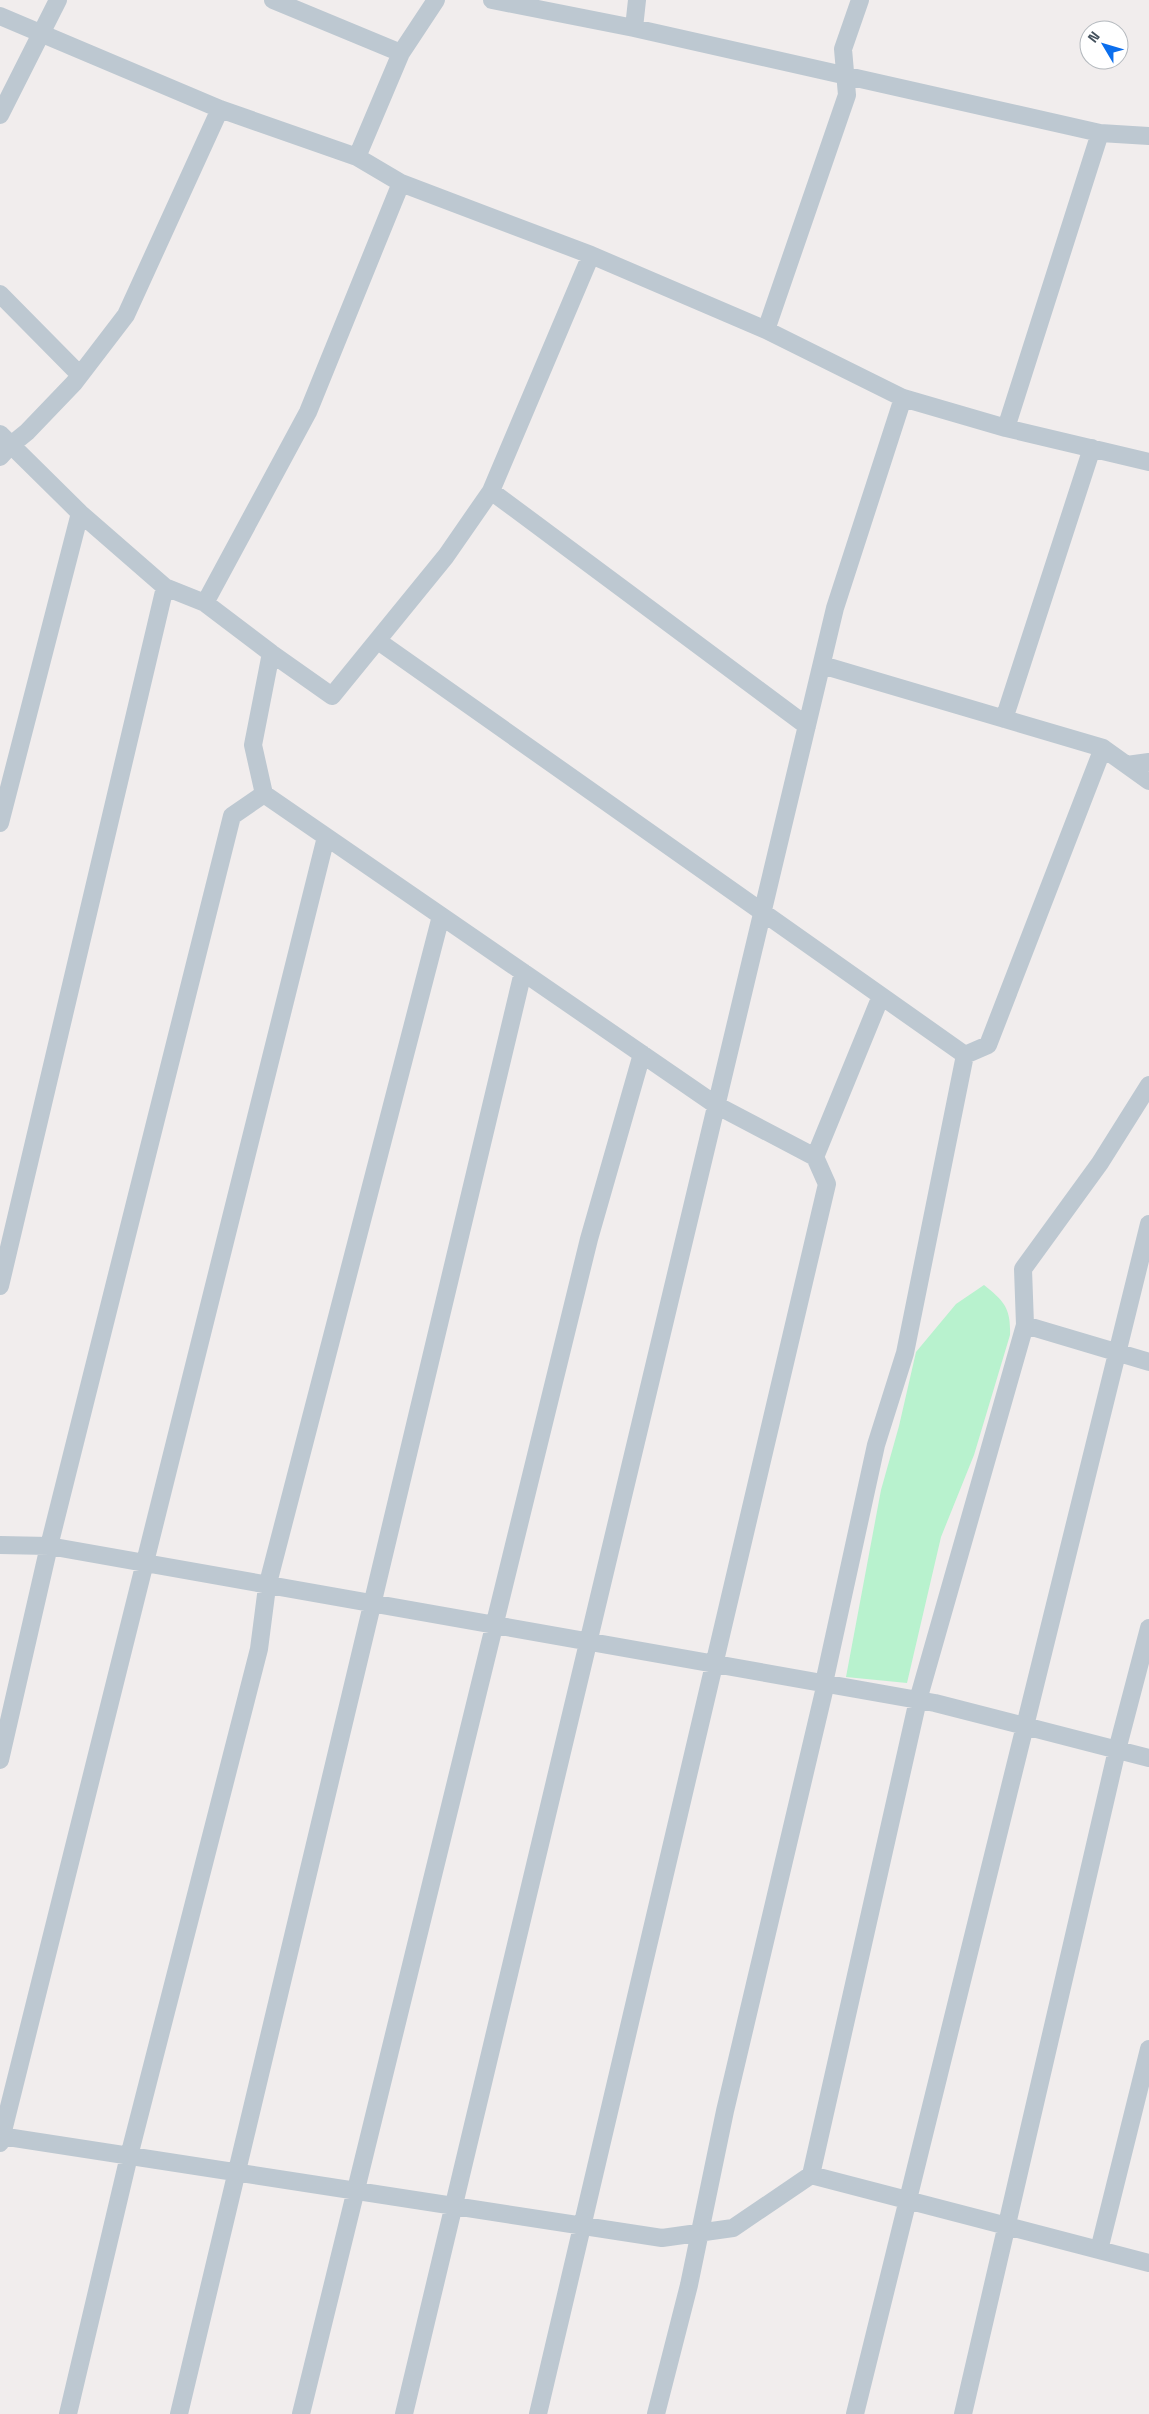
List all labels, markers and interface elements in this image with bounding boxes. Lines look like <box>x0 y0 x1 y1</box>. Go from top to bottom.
north arrow <box>1079 20 1129 70</box>
text: N <box>1084 28 1104 46</box>

